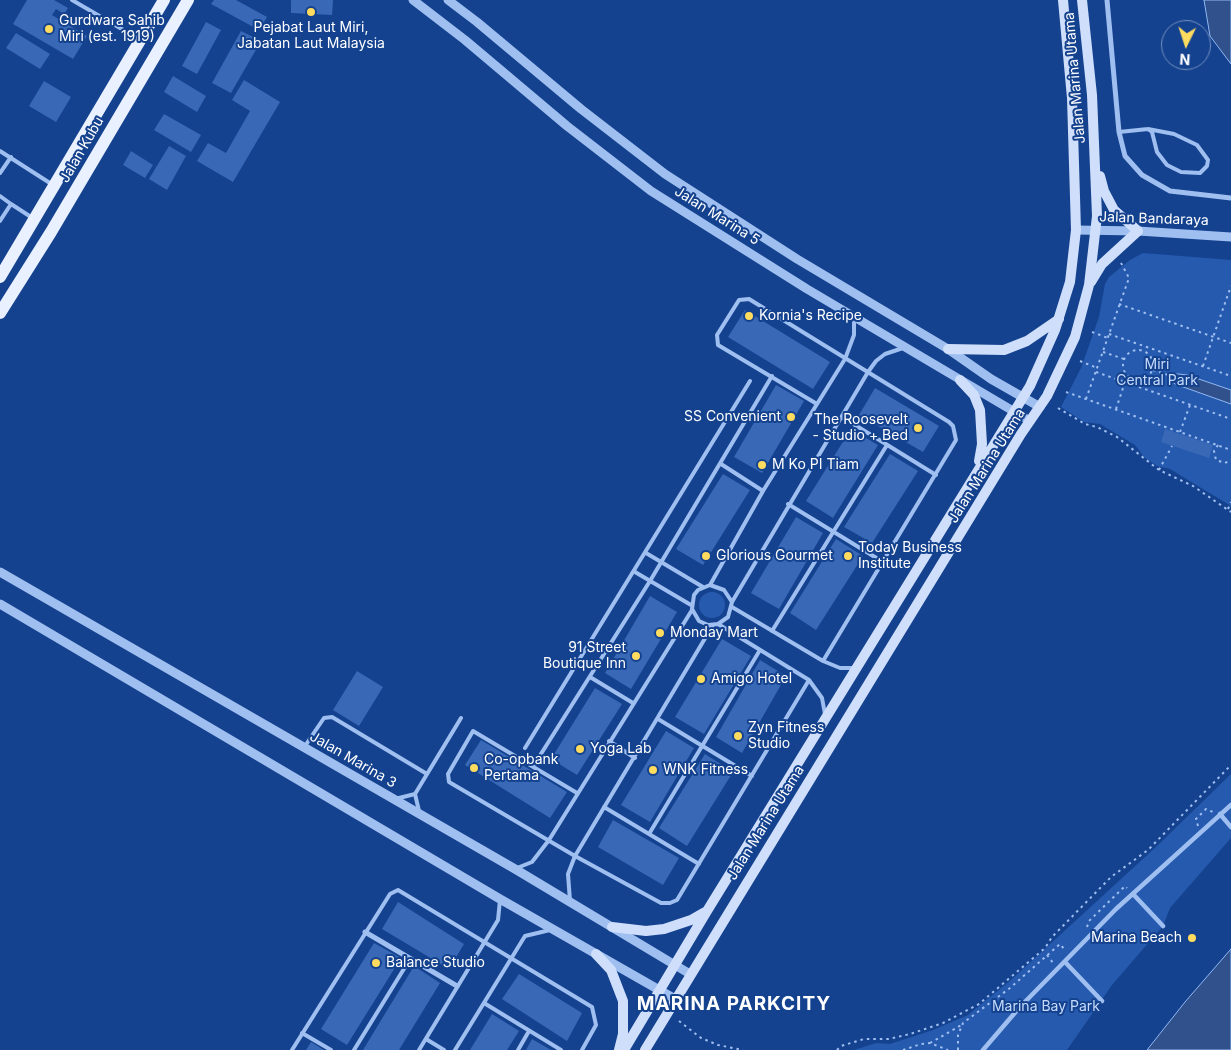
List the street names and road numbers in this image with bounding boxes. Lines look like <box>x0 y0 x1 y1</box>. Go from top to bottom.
street label: Jalan Marina Utama <box>1061 12 1089 144</box>
street label: Jalan Kubu <box>56 114 108 186</box>
street label: Jalan Marina 5 <box>671 183 763 249</box>
street label: Jalan Bandaraya <box>1099 209 1209 229</box>
street label: Jalan Marina Utama <box>945 406 1029 526</box>
street label: Jalan Marina 3 <box>307 728 399 792</box>
street label: Jalan Marina Utama <box>724 763 808 883</box>

